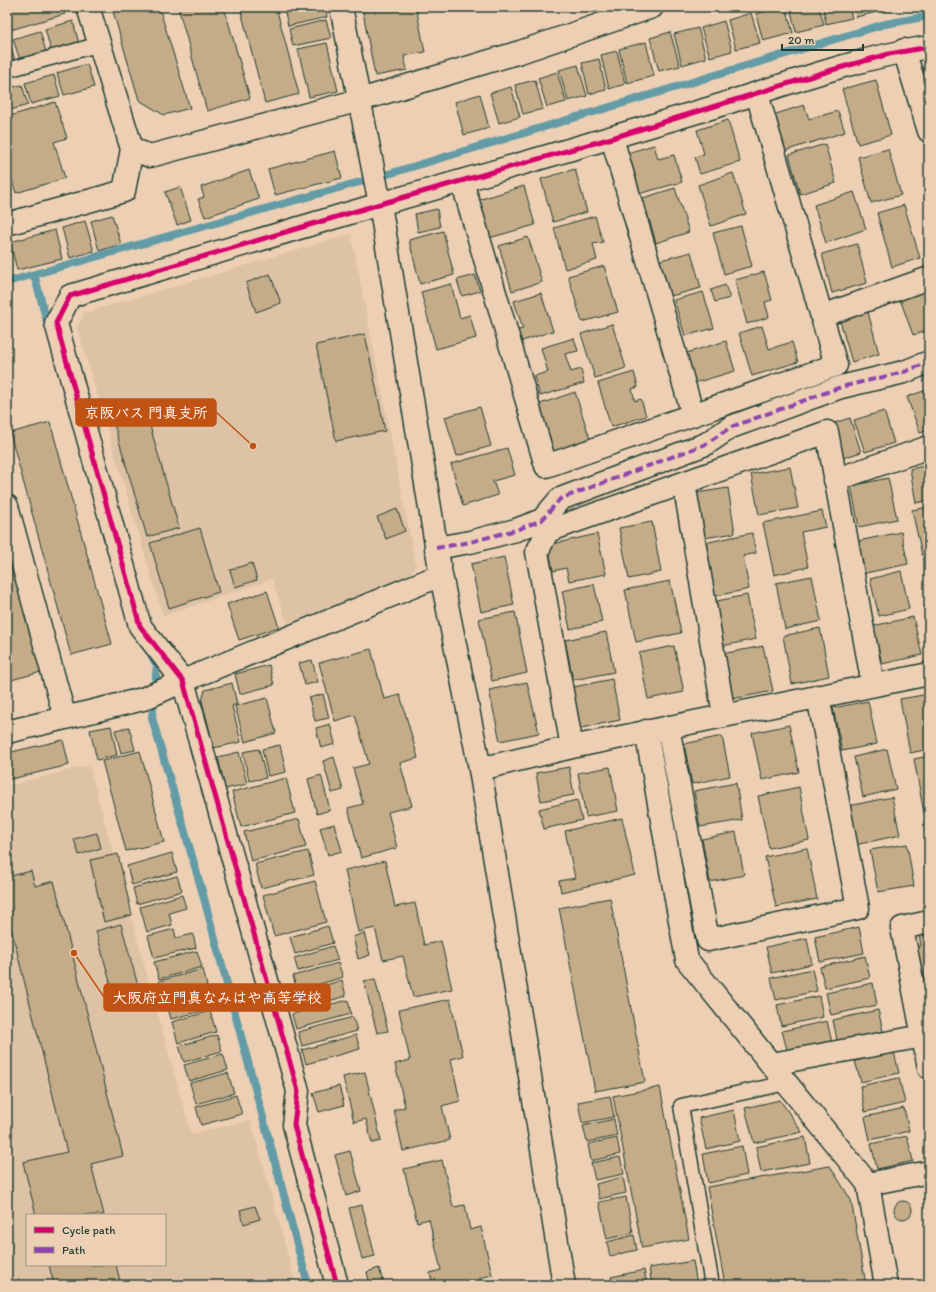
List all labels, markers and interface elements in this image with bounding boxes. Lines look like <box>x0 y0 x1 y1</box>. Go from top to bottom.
scale bar <box>782 26 863 52</box>
text: 20 m <box>788 33 815 47</box>
callout: 京阪バス 門真支所 <box>76 399 216 426</box>
text: 京阪バス 門真支所 <box>84 404 208 422</box>
callout: 大阪府立門真なみはや高等学校 <box>104 984 330 1011</box>
text: 大阪府立門真なみはや高等学校 <box>112 989 322 1007</box>
legend <box>26 1214 166 1266</box>
text: Cycle path <box>62 1223 116 1237</box>
text: Path <box>62 1243 85 1257</box>

